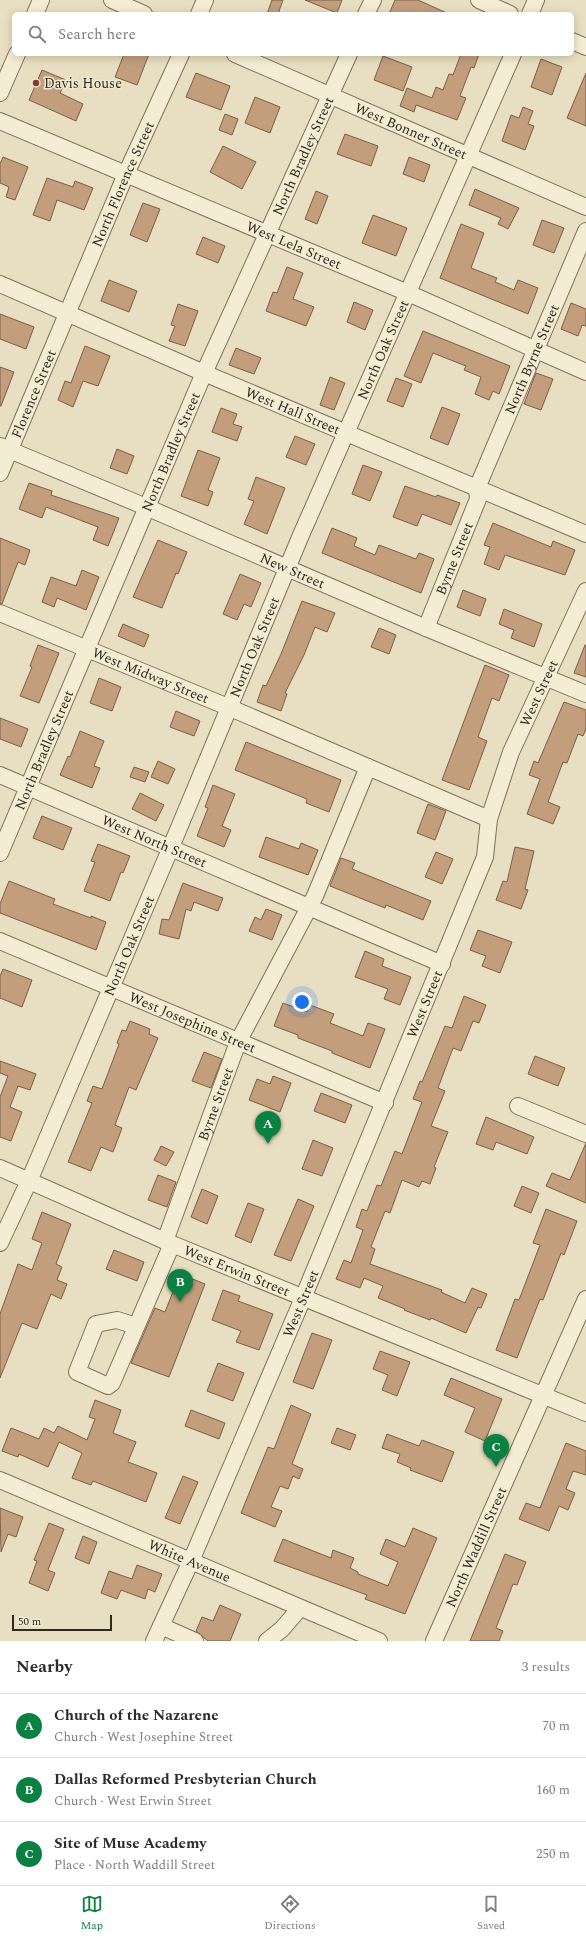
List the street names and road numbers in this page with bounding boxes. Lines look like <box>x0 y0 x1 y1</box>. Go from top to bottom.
street label: North Bradley Street <box>267 93 339 219</box>
street label: West Bonner Street <box>352 97 470 164</box>
street label: North Florence Street <box>86 118 159 250</box>
street label: West Lela Street <box>243 216 345 274</box>
street label: North Oak Street <box>352 296 414 403</box>
street label: North Byrne Street <box>499 301 564 417</box>
street label: Florence Street <box>5 346 61 441</box>
street label: West Hall Street <box>242 381 344 440</box>
street label: North Bradley Street <box>136 388 205 515</box>
street label: Byrne Street <box>430 519 478 598</box>
street label: New Street <box>257 547 328 594</box>
street label: North Oak Street <box>224 594 285 701</box>
street label: West Midway Street <box>89 642 212 709</box>
street label: West Street <box>514 656 563 730</box>
street label: North Bradley Street <box>9 687 79 813</box>
street label: West North Street <box>99 809 210 873</box>
street label: North Oak Street <box>98 892 160 999</box>
street label: West Street <box>401 967 448 1041</box>
street label: West Josephine Street <box>126 986 259 1058</box>
street label: Byrne Street <box>192 1064 238 1144</box>
street label: West Erwin Street <box>181 1239 293 1301</box>
street label: West Street <box>277 1266 324 1340</box>
street label: North Waddill Street <box>440 1483 512 1610</box>
street label: White Avenue <box>145 1534 234 1587</box>

